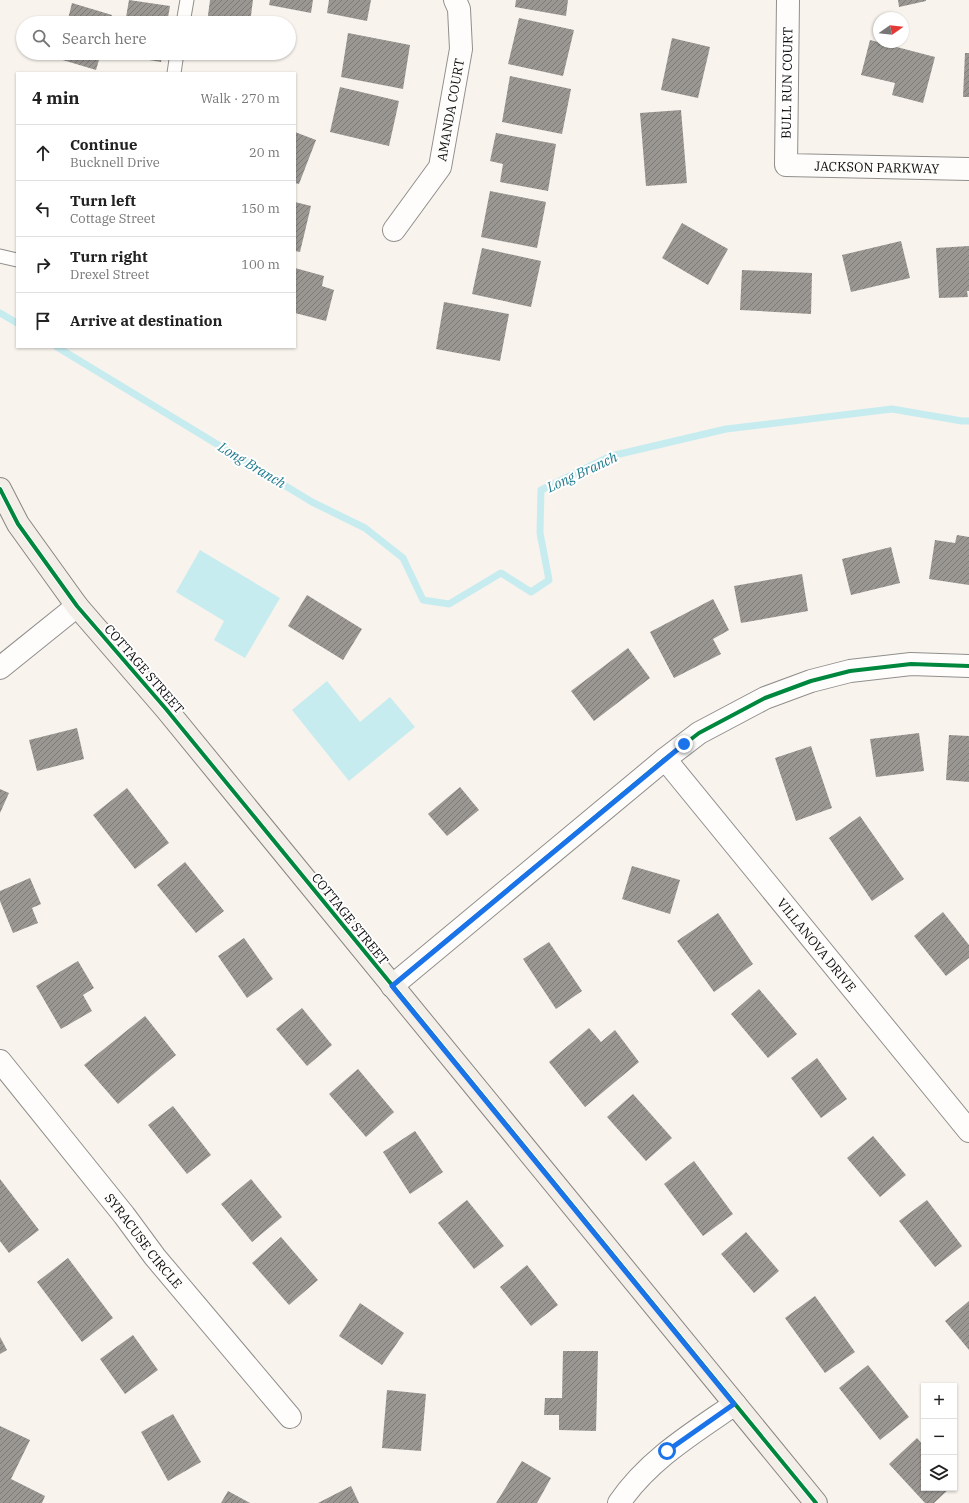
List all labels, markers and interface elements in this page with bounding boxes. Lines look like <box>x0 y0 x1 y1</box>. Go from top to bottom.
north arrow <box>873 12 909 48</box>
search box <box>16 16 296 60</box>
street label: BULL RUN COURT <box>778 26 796 139</box>
icon: search <box>30 27 52 49</box>
text: Search here <box>62 29 147 48</box>
street label: AMANDA COURT <box>433 57 468 163</box>
text: 4 min <box>32 87 80 109</box>
text: Walk · 270 m <box>201 90 280 107</box>
text: Continue <box>70 135 137 154</box>
icon: ahead <box>32 142 54 164</box>
text: 20 m <box>249 144 280 161</box>
text: Bucknell Drive <box>70 154 160 171</box>
street label: JACKSON PARKWAY <box>814 157 940 177</box>
text: Turn left <box>70 191 136 210</box>
icon: left <box>32 198 54 220</box>
text: 150 m <box>241 200 280 217</box>
text: Cottage Street <box>70 210 155 227</box>
text: Turn right <box>70 247 148 266</box>
icon: right <box>32 254 54 276</box>
text: 100 m <box>241 256 280 273</box>
text: Drexel Street <box>70 266 149 283</box>
icon: arrive <box>32 310 54 332</box>
text: Arrive at destination <box>70 311 222 330</box>
water label: Long Branch <box>214 437 289 492</box>
water label: Long Branch <box>543 448 620 497</box>
street label: COTTAGE STREET <box>100 621 188 718</box>
route end <box>675 735 693 753</box>
street label: COTTAGE STREET <box>308 870 393 969</box>
street label: VILLANOVA DRIVE <box>774 894 860 995</box>
street label: SYRACUSE CIRCLE <box>101 1190 186 1292</box>
map controls <box>921 1383 957 1491</box>
button: + <box>921 1383 957 1419</box>
button: − <box>921 1419 957 1455</box>
route start <box>658 1442 676 1460</box>
button: layers <box>921 1455 957 1491</box>

